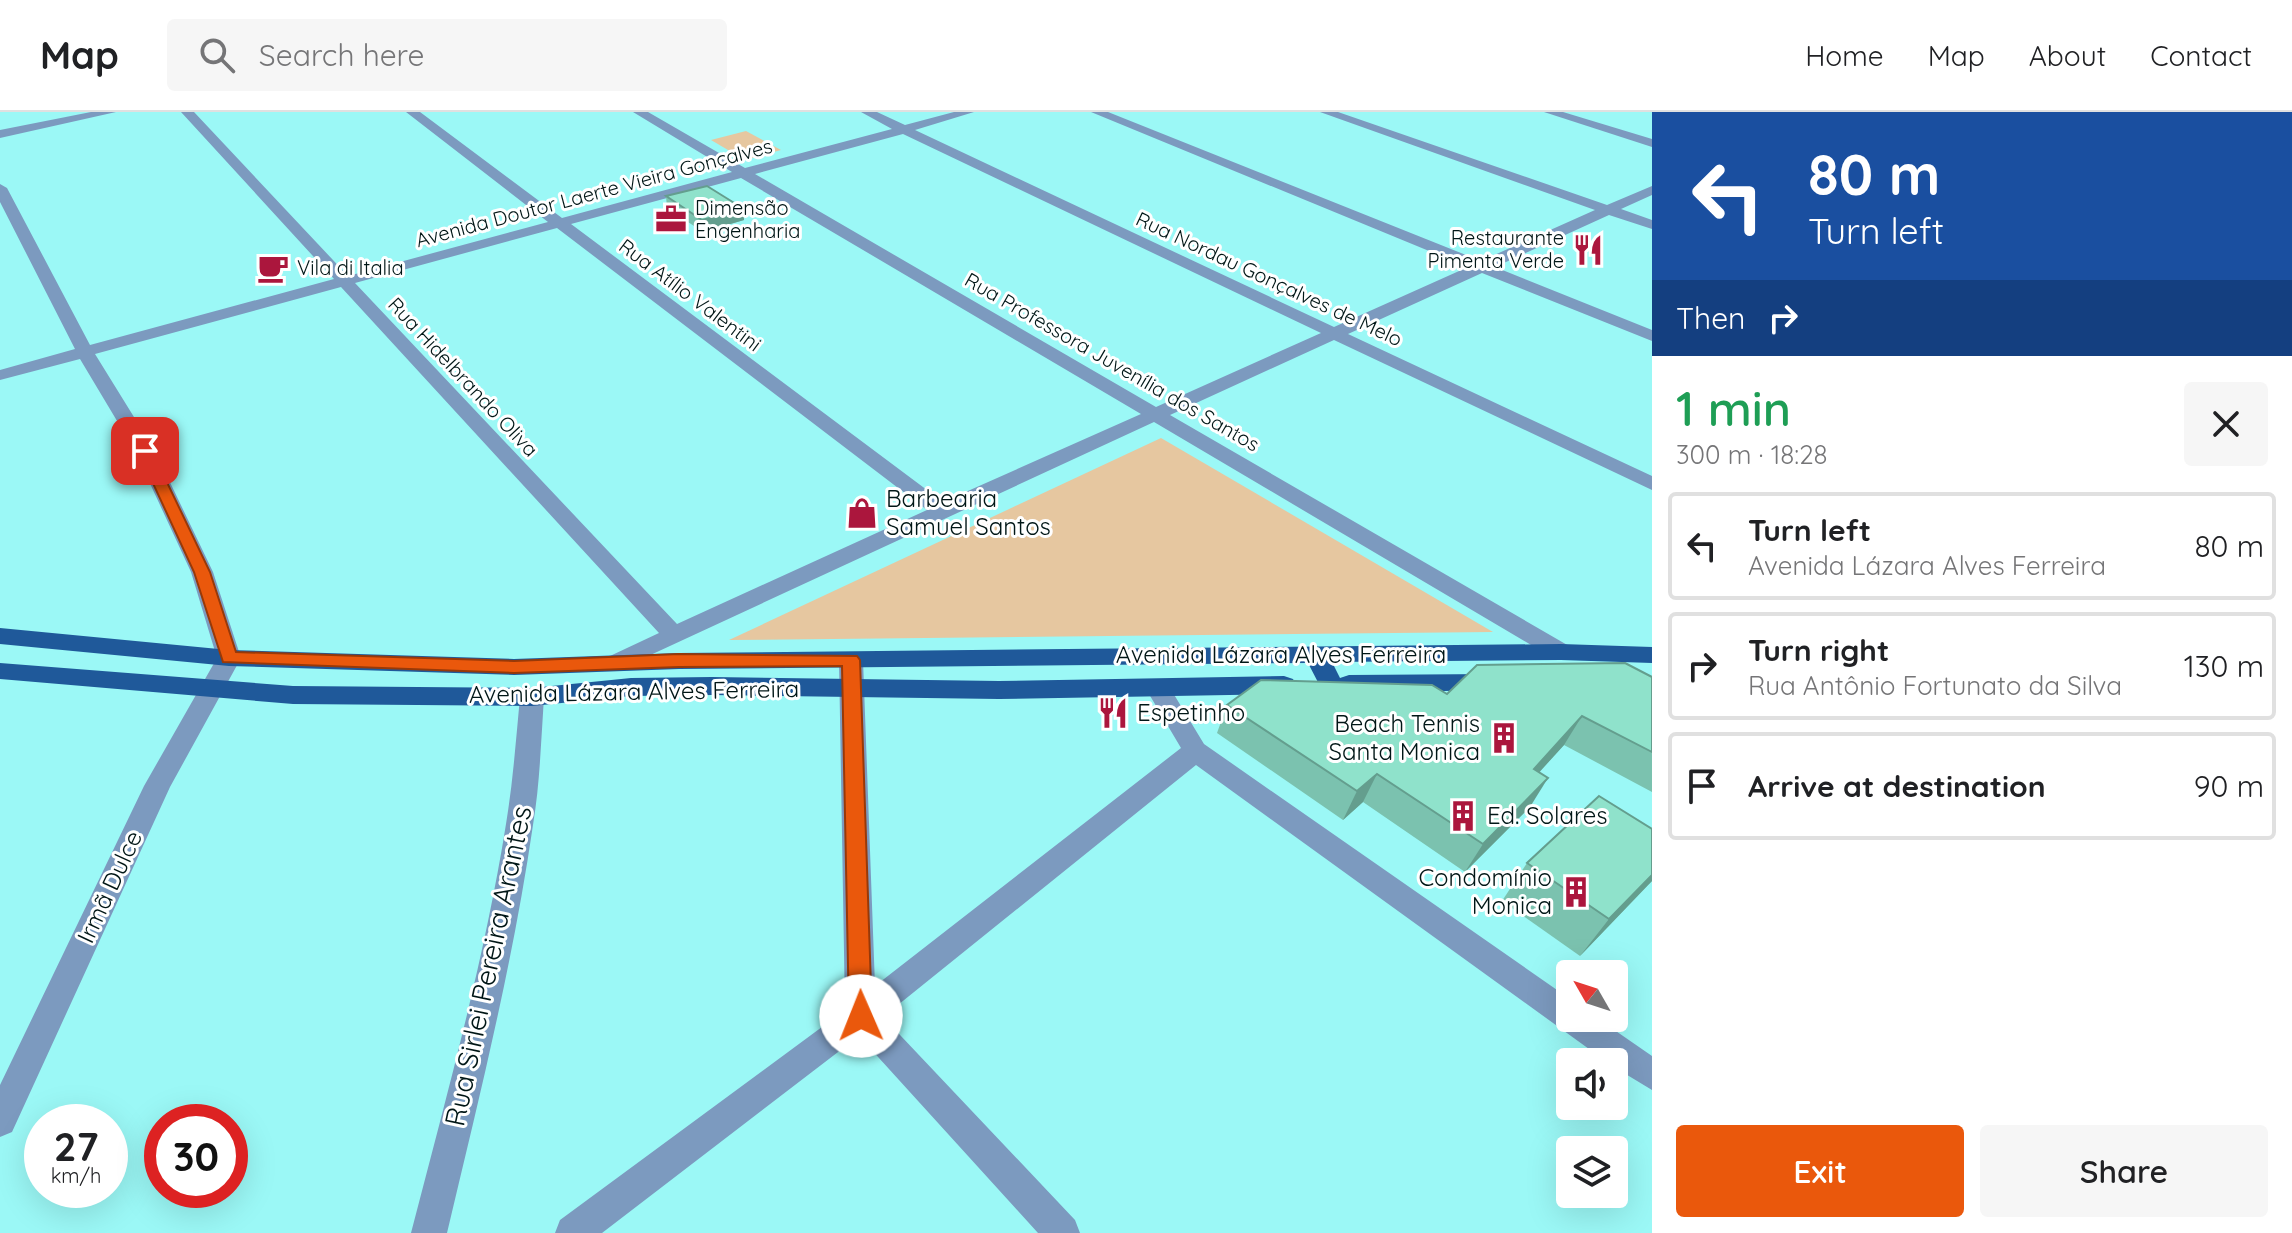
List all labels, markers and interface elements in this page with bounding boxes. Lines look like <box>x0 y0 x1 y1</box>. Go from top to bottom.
search box <box>167 19 727 91</box>
text: Map <box>40 31 119 79</box>
icon: search <box>195 33 239 77</box>
text: Search here <box>259 36 424 74</box>
text: Home <box>1805 38 1884 73</box>
text: Map <box>1928 38 1985 73</box>
text: About <box>2029 38 2106 73</box>
text: Contact <box>2150 38 2252 73</box>
street label: Avenida Doutor Laerte Vieira Gonçalves <box>413 133 775 252</box>
text: 80 m <box>1808 139 1940 209</box>
icon: left <box>1676 144 1780 248</box>
place label: Dimensão Engenharia <box>695 195 800 243</box>
office icon: Dimensão Engenharia <box>654 202 688 236</box>
street label: Rua Nordau Gonçalves de Melo <box>1132 206 1406 351</box>
text: Turn left <box>1808 208 1944 253</box>
place label: Restaurante Pimenta Verde <box>1428 225 1564 273</box>
street label: Rua Atílio Valentini <box>614 233 766 356</box>
restaurant icon: Restaurante Pimenta Verde <box>1571 233 1605 267</box>
cafe icon: Vila di Italia <box>256 251 290 285</box>
place label: Vila di Italia <box>297 255 404 280</box>
street label: Rua Professora Juvenília dos Santos <box>960 267 1264 456</box>
street label: Rua Hidelbrando Oliva <box>383 292 544 461</box>
icon: right <box>1761 296 1805 340</box>
text: Then <box>1676 299 1745 337</box>
text: 1 min <box>1676 378 1791 438</box>
button: close <box>2184 382 2268 466</box>
pin <box>111 417 179 485</box>
icon: arrive <box>123 429 167 473</box>
text: 300 m · 18:28 <box>1676 438 1828 471</box>
place label: Barbearia Samuel Santos <box>886 483 1051 541</box>
shop icon: Barbearia Samuel Santos <box>845 496 879 530</box>
text: Turn left <box>1748 511 1871 549</box>
icon: left <box>1680 524 1724 568</box>
text: 80 m <box>2194 527 2264 565</box>
text: Avenida Lázara Alves Ferreira <box>1748 549 2106 582</box>
text: Turn right <box>1748 631 1889 669</box>
street label: Avenida Lázara Alves Ferreira <box>1116 639 1446 669</box>
icon: right <box>1680 644 1724 688</box>
text: 130 m <box>2184 647 2264 685</box>
text: Rua Antônio Fortunato da Silva <box>1748 669 2122 702</box>
street label: Avenida Lázara Alves Ferreira <box>469 673 799 709</box>
restaurant icon: Espetinho <box>1096 696 1130 730</box>
place label: Espetinho <box>1137 697 1245 727</box>
place label: Beach Tennis Santa Monica <box>1329 708 1480 766</box>
building icon: Beach Tennis Santa Monica <box>1487 721 1521 755</box>
icon: arrive <box>1680 764 1724 808</box>
text: Arrive at destination <box>1748 767 2046 805</box>
text: 90 m <box>2194 767 2264 805</box>
building icon: Ed. Solares <box>1446 799 1480 833</box>
place label: Ed. Solares <box>1487 800 1608 830</box>
street label: Rua Sirlei Pereira Arantes <box>436 803 539 1129</box>
street label: Irmã Dulce <box>70 826 148 947</box>
place label: Condomínio Monica <box>1418 862 1552 920</box>
building icon: Condomínio Monica <box>1559 875 1593 909</box>
north arrow <box>1556 960 1628 1032</box>
map controls <box>1556 960 1628 1208</box>
position arrow <box>819 974 903 1058</box>
button: sound <box>1556 1048 1628 1120</box>
speed limit sign: 30 <box>144 1104 248 1208</box>
text: 27 <box>54 1121 98 1171</box>
button: Exit <box>1676 1125 1964 1217</box>
button: Share <box>1980 1125 2268 1217</box>
button: layers <box>1556 1136 1628 1208</box>
text: km/h <box>51 1163 101 1188</box>

